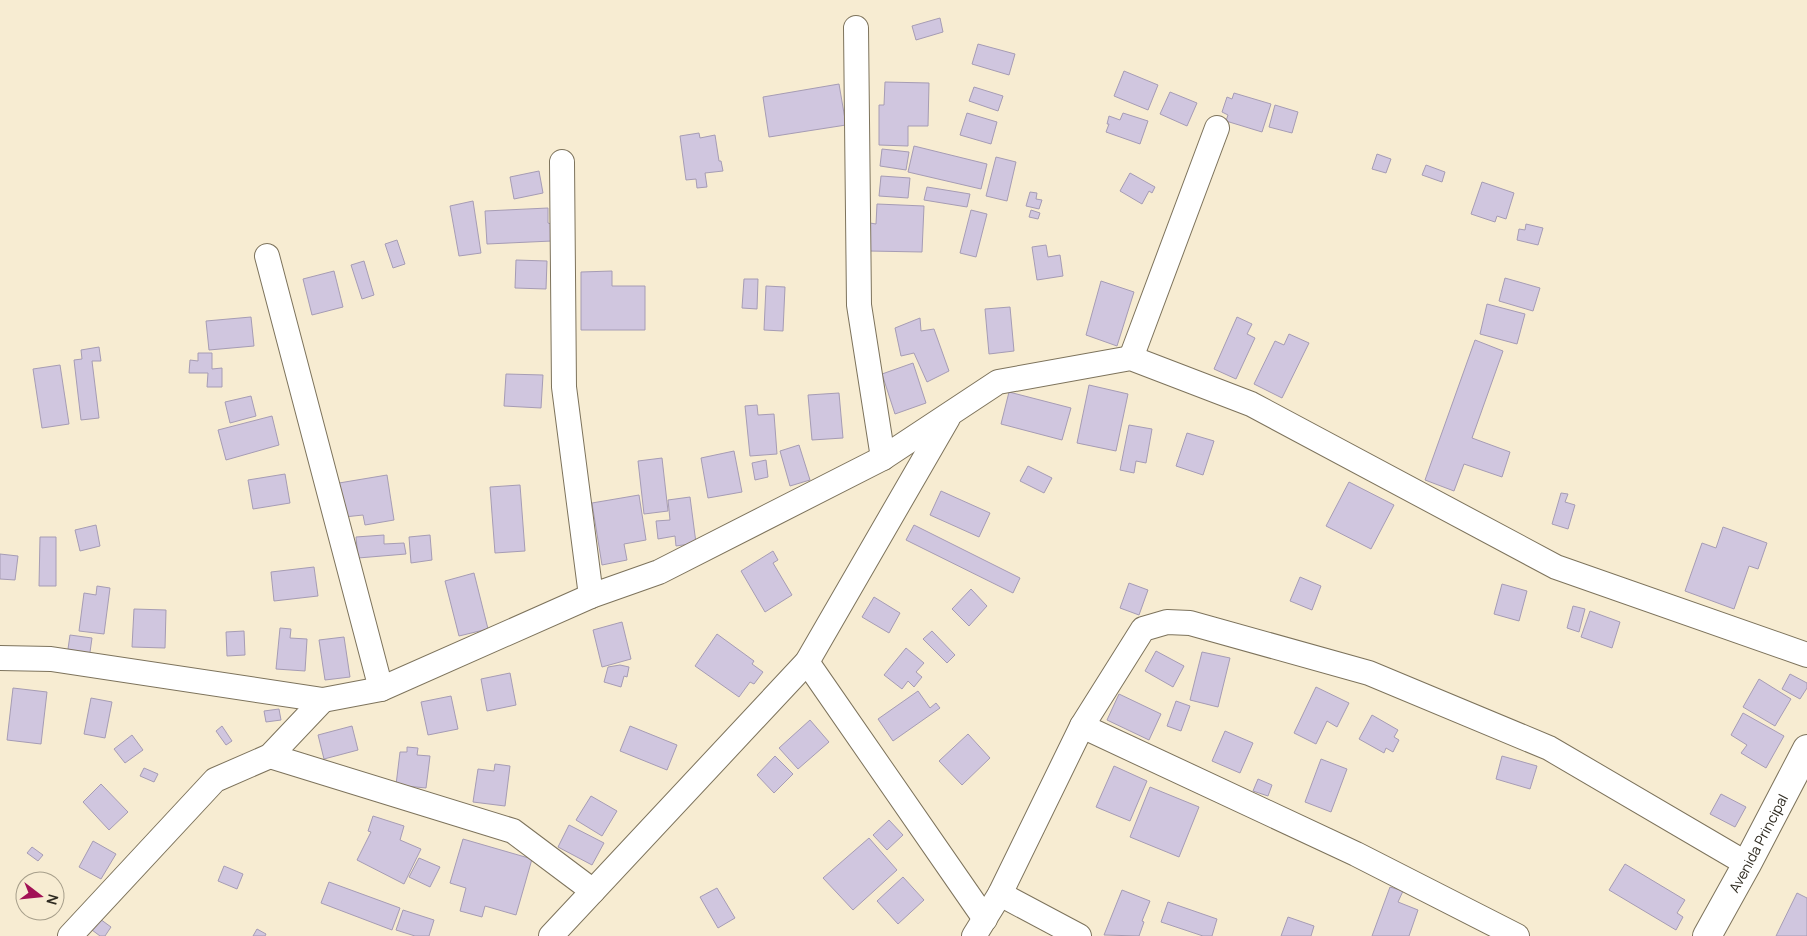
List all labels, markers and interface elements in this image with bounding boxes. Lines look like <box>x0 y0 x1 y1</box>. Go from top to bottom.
street label: Avenida Principal <box>1724 790 1792 896</box>
north arrow <box>15 871 65 921</box>
text: N <box>42 892 63 907</box>

